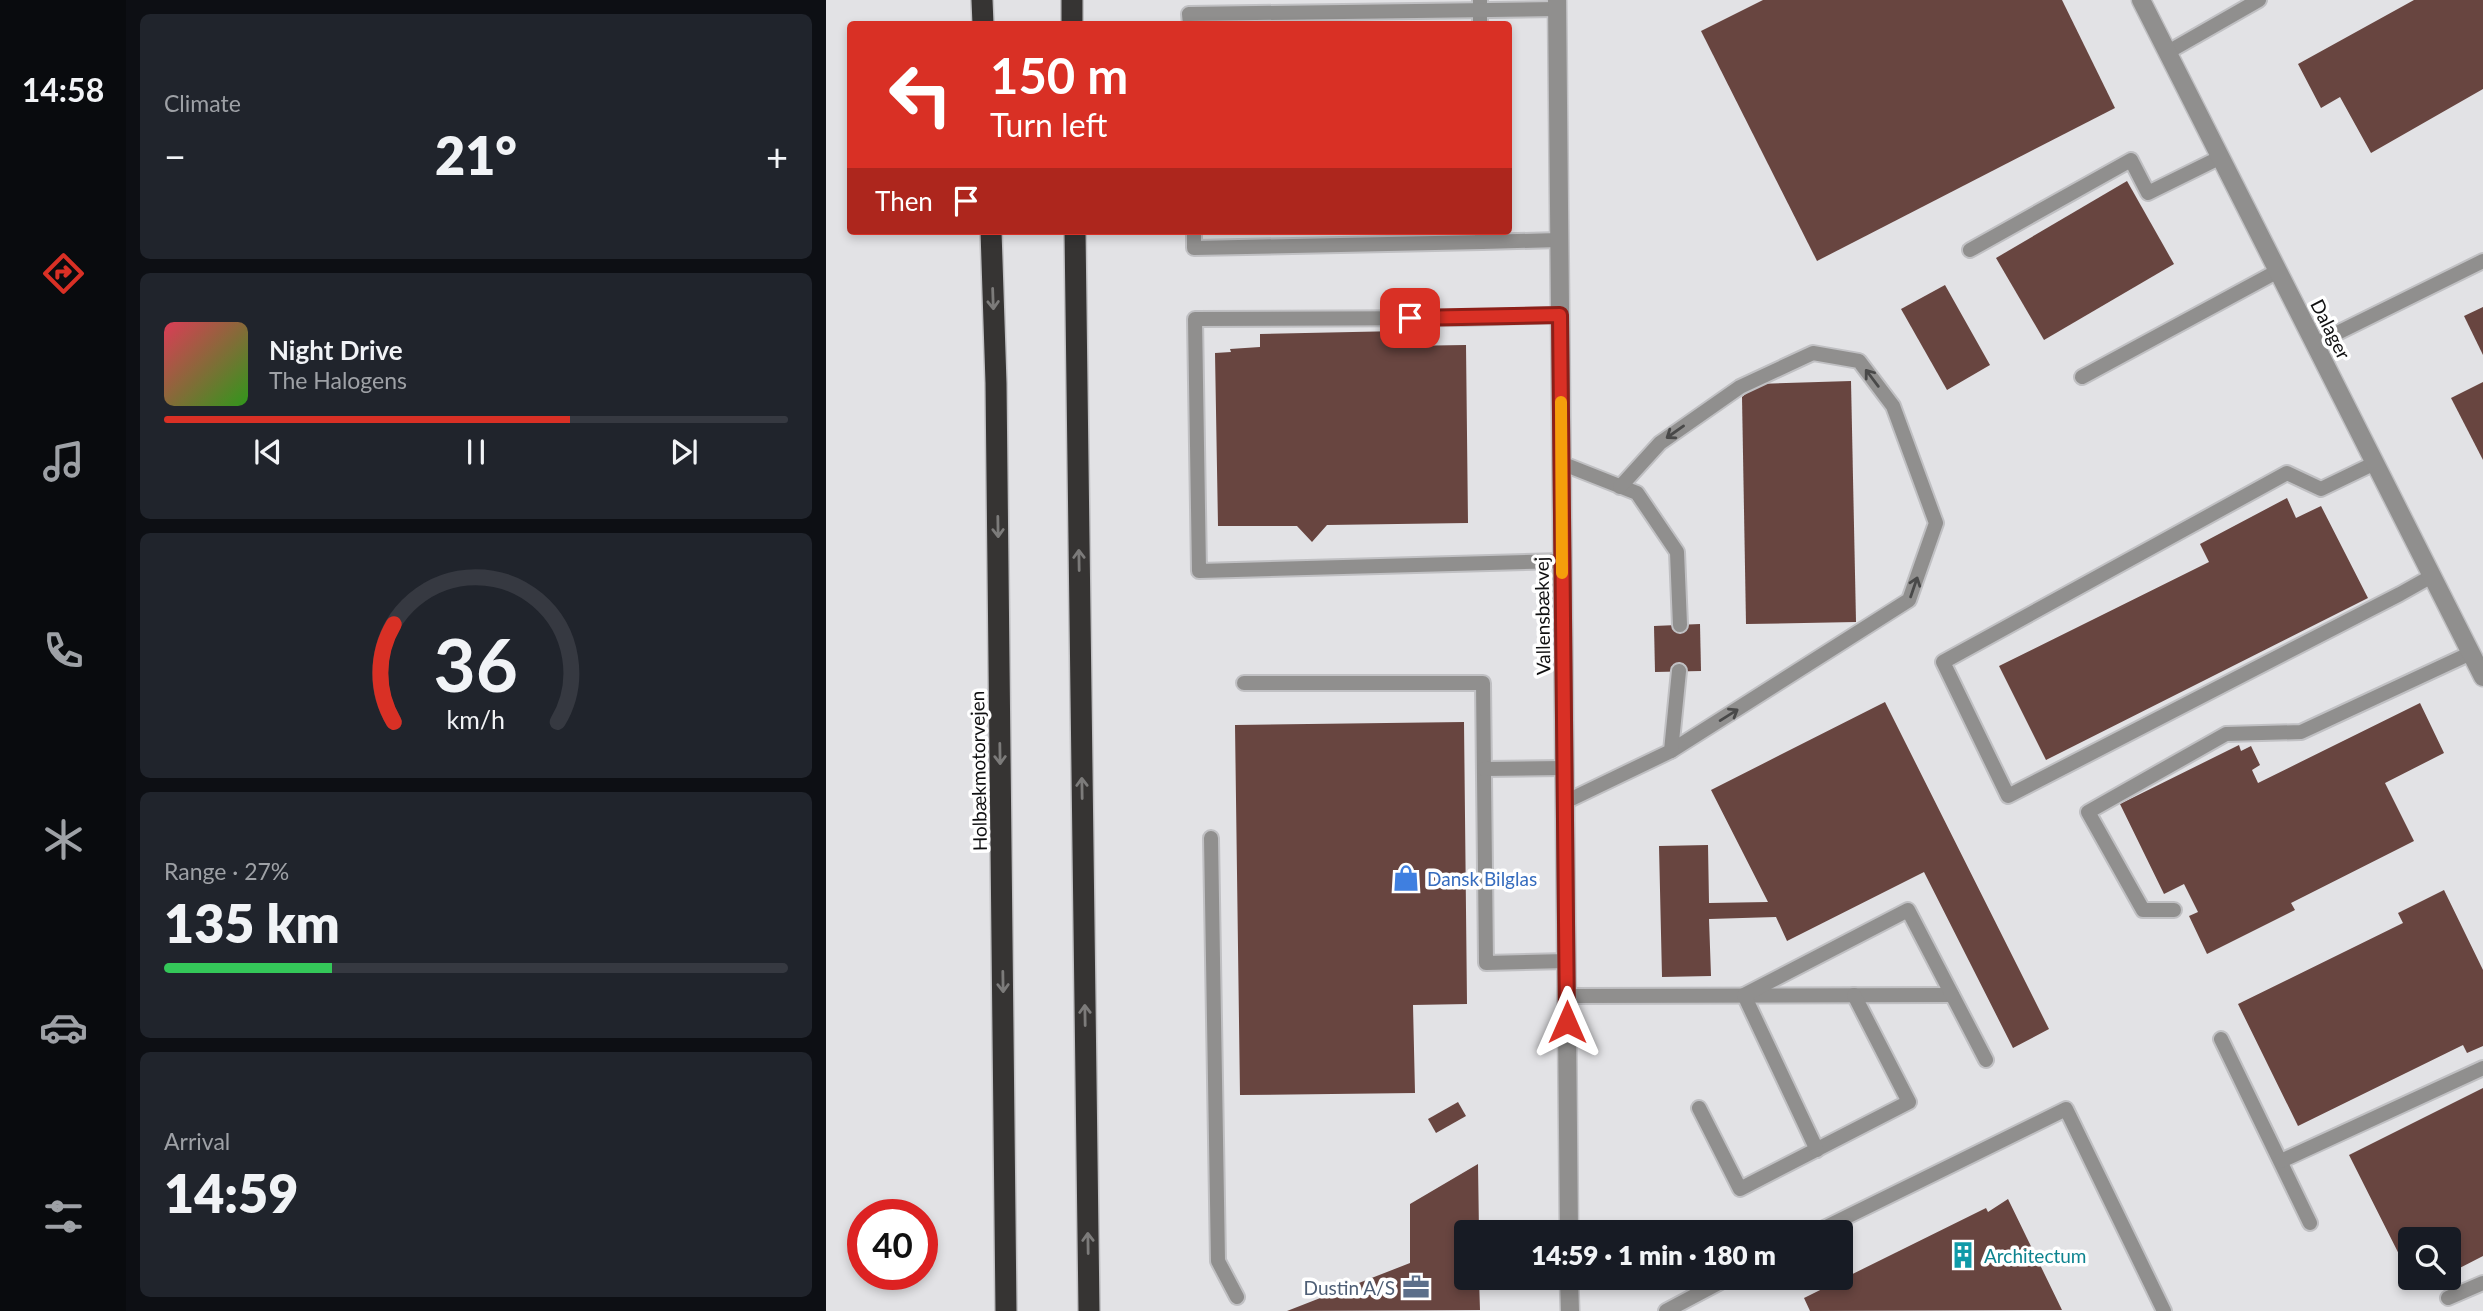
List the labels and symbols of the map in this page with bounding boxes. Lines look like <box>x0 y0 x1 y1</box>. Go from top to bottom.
one-way arrow <box>987 287 1000 310</box>
pin <box>1380 288 1440 348</box>
street label: Dalager <box>2306 295 2356 363</box>
one-way arrow <box>1864 369 1879 387</box>
one-way arrow <box>1666 425 1685 439</box>
one-way arrow <box>991 515 1005 538</box>
one-way arrow <box>1072 549 1086 572</box>
street label: Vallensbækvej <box>1529 557 1555 675</box>
one-way arrow <box>1908 576 1921 598</box>
street label: Holbækmotorvejen <box>965 691 991 851</box>
one-way arrow <box>1719 707 1738 722</box>
one-way arrow <box>993 742 1007 765</box>
one-way arrow <box>1075 777 1089 800</box>
shop icon: Dansk Bilglas <box>1391 863 1421 893</box>
place label: Dansk Bilglas <box>1427 867 1537 890</box>
one-way arrow <box>996 970 1010 993</box>
position arrow <box>1530 985 1604 1059</box>
one-way arrow <box>1078 1004 1092 1027</box>
speed limit sign: 40 <box>847 1199 938 1290</box>
one-way arrow <box>1081 1232 1095 1255</box>
building icon: Architectum <box>1948 1240 1978 1270</box>
place label: Architectum <box>1984 1244 2087 1267</box>
office icon: Dustin A/S <box>1401 1272 1431 1302</box>
place label: Dustin A/S <box>1304 1276 1395 1299</box>

